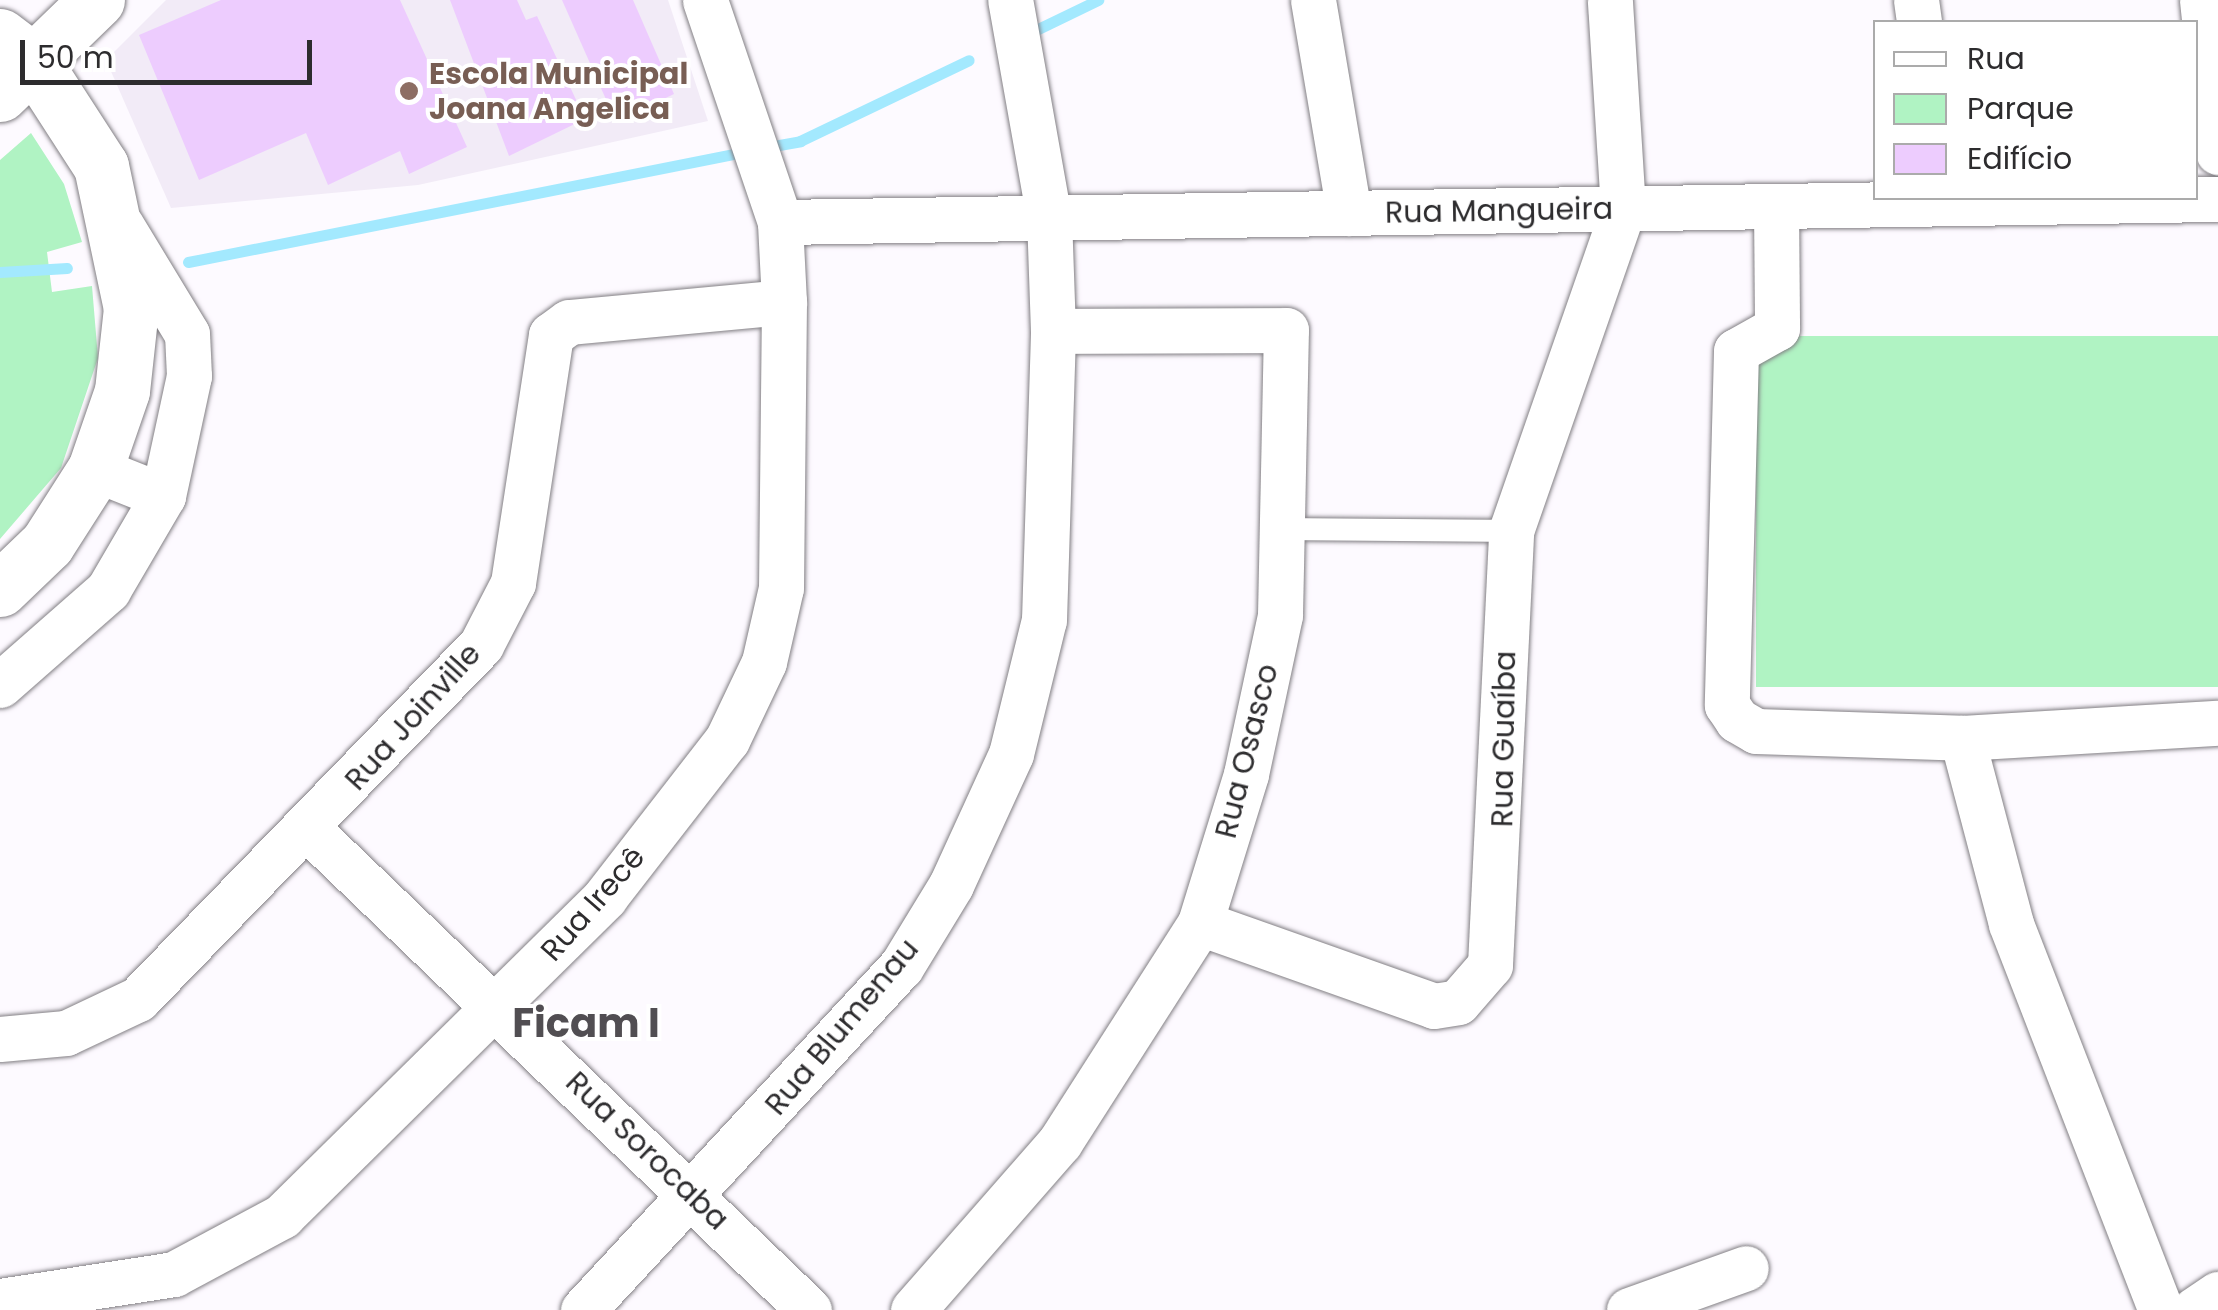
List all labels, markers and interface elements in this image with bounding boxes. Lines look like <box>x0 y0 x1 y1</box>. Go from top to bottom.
scale bar <box>25 20 318 82</box>
legend <box>1873 20 2198 200</box>
text: 50 m <box>37 36 114 79</box>
text: Rua <box>1967 37 2025 80</box>
place label: Escola Municipal Joana Angelica <box>429 56 688 126</box>
marker: Escola Municipal Joana Angelica <box>398 80 420 102</box>
text: Parque <box>1967 87 2074 130</box>
text: Edifício <box>1967 137 2072 180</box>
street label: Rua Mangueira <box>1385 191 1613 231</box>
street label: Rua Joinville <box>338 636 488 798</box>
street label: Rua Guaíba <box>1484 650 1524 828</box>
street label: Rua Osasco <box>1208 660 1286 842</box>
street label: Rua Irecê <box>534 839 652 969</box>
street label: Rua Blumenau <box>758 932 926 1122</box>
district label: Ficam I <box>512 999 660 1047</box>
street label: Rua Sorocaba <box>558 1064 736 1238</box>

